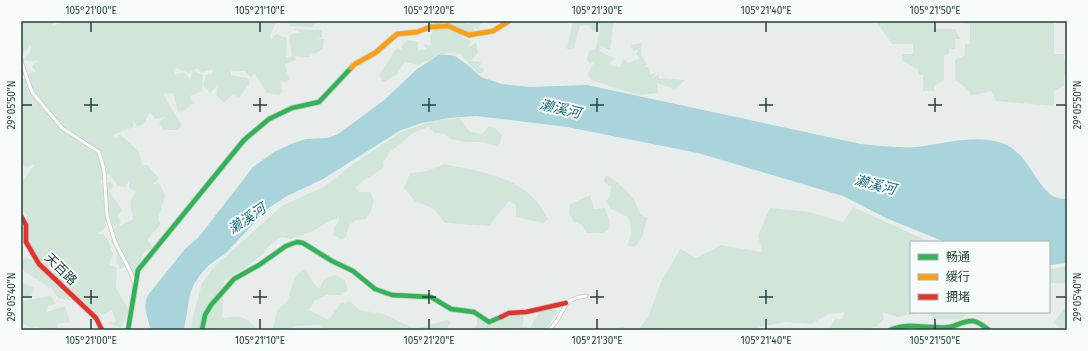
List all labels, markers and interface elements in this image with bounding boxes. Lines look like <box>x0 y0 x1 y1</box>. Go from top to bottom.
text: 105°21'00"E <box>65 5 117 17</box>
text: 105°21'10"E <box>235 5 285 17</box>
text: 105°21'20"E <box>403 5 455 17</box>
text: 105°21'30"E <box>571 5 623 17</box>
text: 105°21'40"E <box>740 5 792 17</box>
text: 105°21'50"E <box>909 5 961 17</box>
text: 29°05'50"N <box>6 80 18 130</box>
text: 29°05'50"N <box>1072 80 1084 130</box>
water label: 濑溪河 <box>538 96 585 123</box>
water label: 濑溪河 <box>853 172 900 199</box>
water label: 濑溪河 <box>225 199 272 238</box>
legend <box>910 241 1050 313</box>
street label: 天百路 <box>42 250 80 288</box>
text: 畅通 <box>946 250 970 264</box>
text: 缓行 <box>946 270 970 284</box>
text: 29°05'40"N <box>6 272 18 322</box>
text: 29°05'40"N <box>1072 272 1084 322</box>
text: 拥堵 <box>946 290 970 304</box>
text: 105°21'00"E <box>65 335 117 347</box>
text: 105°21'10"E <box>235 335 285 347</box>
text: 105°21'20"E <box>403 335 455 347</box>
text: 105°21'30"E <box>571 335 623 347</box>
text: 105°21'40"E <box>740 335 792 347</box>
text: 105°21'50"E <box>909 335 961 347</box>

